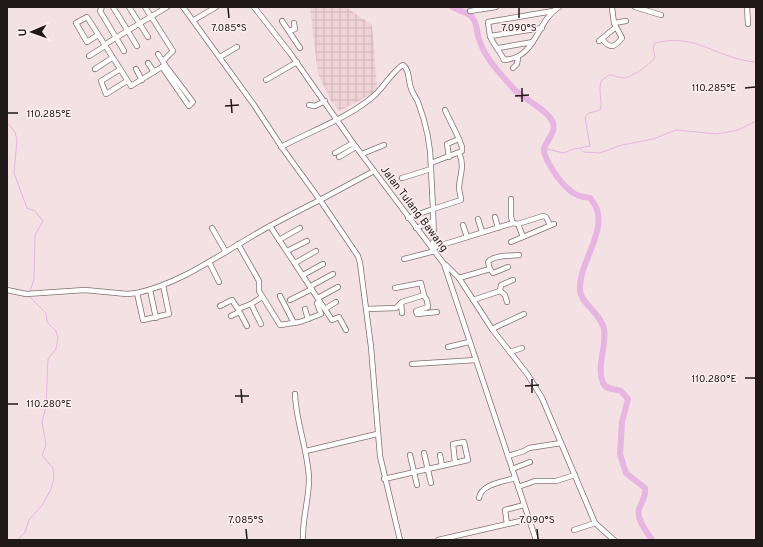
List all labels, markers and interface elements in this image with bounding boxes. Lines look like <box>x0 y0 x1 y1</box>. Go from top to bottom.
north arrow <box>12 12 52 52</box>
text: 7.085°S <box>211 22 247 35</box>
text: 7.090°S <box>501 22 537 35</box>
text: U <box>16 28 30 36</box>
text: 110.285°E <box>692 82 736 95</box>
text: 110.285°E <box>27 108 71 121</box>
street label: Jalan Tulang Bawang <box>377 163 451 255</box>
text: 110.280°E <box>692 373 736 386</box>
text: 110.280°E <box>27 398 71 411</box>
text: 7.085°S <box>228 514 264 527</box>
text: 7.090°S <box>519 514 555 527</box>

